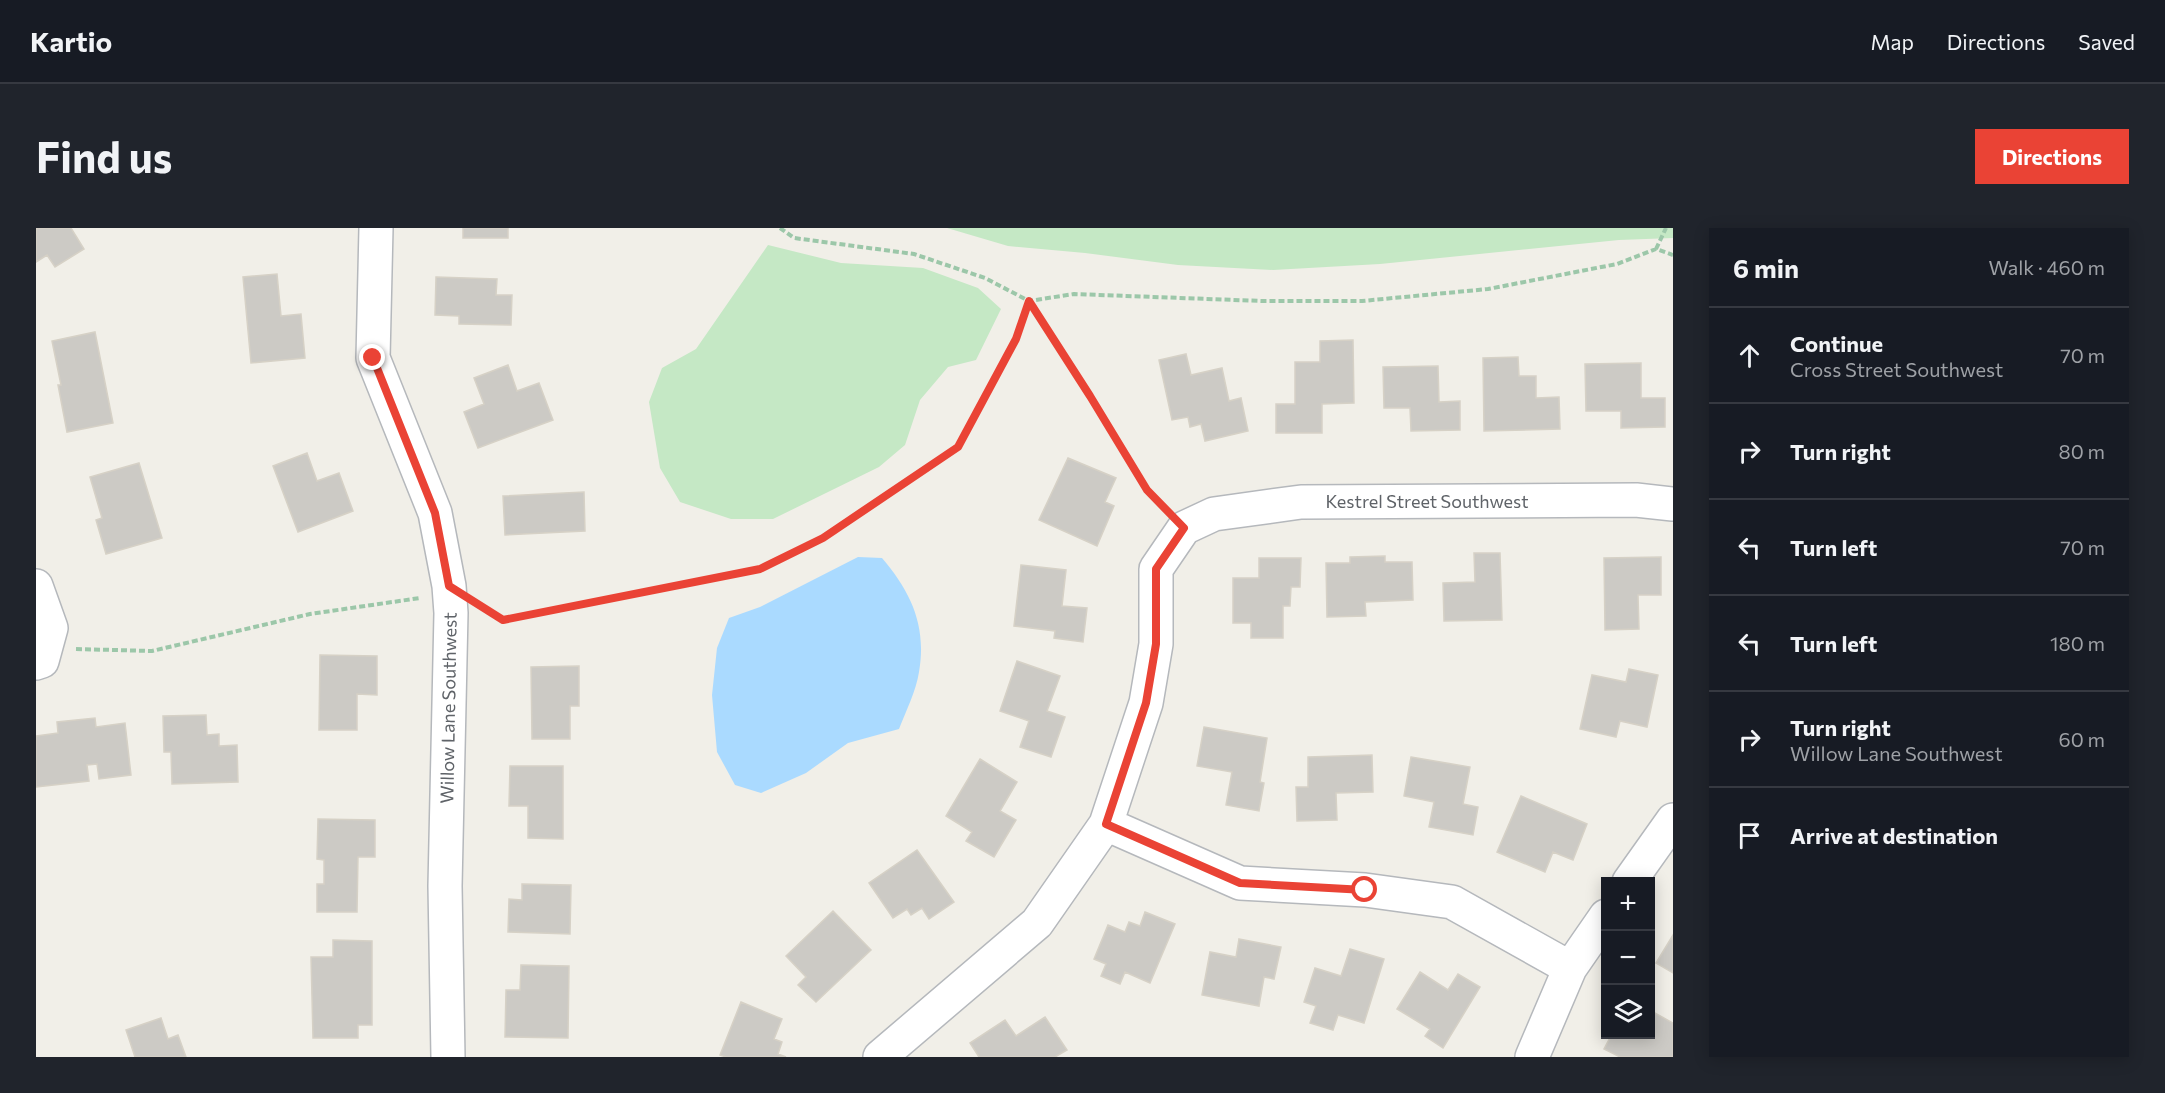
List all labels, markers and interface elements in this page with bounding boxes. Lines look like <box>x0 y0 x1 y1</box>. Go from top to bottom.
text: Kartio <box>30 24 112 58</box>
text: Map <box>1871 29 1914 54</box>
text: Directions <box>1947 29 2045 54</box>
text: Saved <box>2078 29 2135 54</box>
button: Directions <box>1975 129 2129 184</box>
text: Find us <box>36 130 172 182</box>
text: 6 min <box>1733 252 1799 283</box>
text: Walk · 460 m <box>1988 255 2105 279</box>
text: Continue <box>1790 330 1883 357</box>
icon: ahead <box>1733 339 1766 372</box>
text: 70 m <box>2060 343 2105 367</box>
route end <box>359 344 385 370</box>
text: Cross Street Southwest <box>1790 357 2003 381</box>
icon: right <box>1733 435 1766 468</box>
text: Turn right <box>1790 438 1891 465</box>
text: 80 m <box>2059 439 2105 463</box>
street label: Kestrel Street Southwest <box>1325 490 1529 512</box>
icon: left <box>1733 531 1766 564</box>
text: Turn left <box>1790 534 1877 561</box>
text: 70 m <box>2060 535 2105 559</box>
street label: Willow Lane Southwest <box>435 612 461 804</box>
icon: left <box>1733 627 1766 660</box>
text: Turn left <box>1790 630 1877 657</box>
text: 180 m <box>2050 631 2105 655</box>
text: Turn right <box>1790 714 1891 741</box>
icon: right <box>1733 723 1766 756</box>
text: 60 m <box>2059 727 2105 751</box>
text: Willow Lane Southwest <box>1790 741 2003 765</box>
icon: arrive <box>1733 819 1766 852</box>
text: Arrive at destination <box>1790 822 1998 849</box>
route start <box>1351 876 1377 902</box>
map controls <box>1601 877 1655 1039</box>
button: + <box>1601 877 1655 931</box>
button: − <box>1601 931 1655 985</box>
button: layers <box>1601 985 1655 1039</box>

